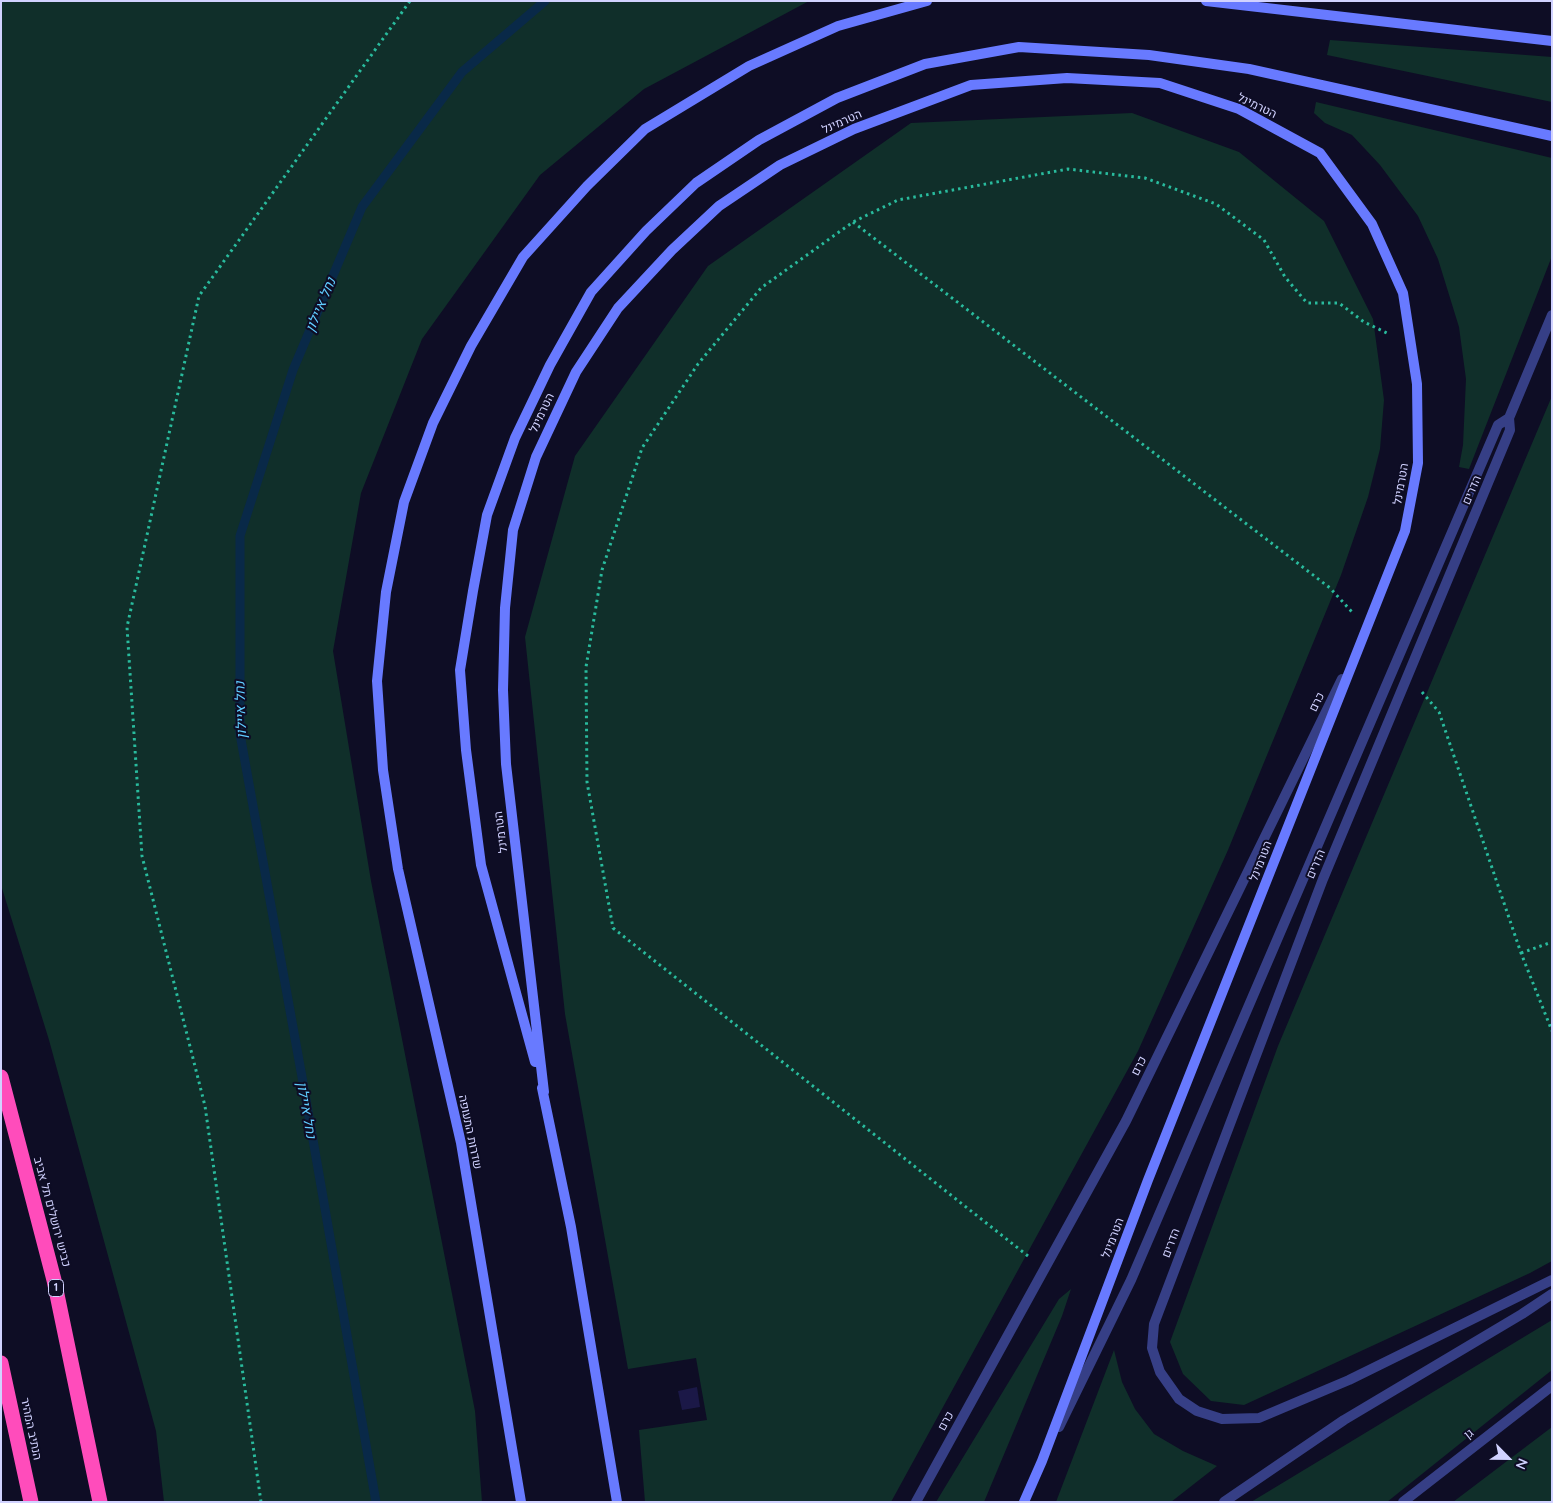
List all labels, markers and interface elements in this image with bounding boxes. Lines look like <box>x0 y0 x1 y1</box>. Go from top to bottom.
street label: הטרמינל <box>1235 90 1279 122</box>
street label: הטרמינל <box>820 107 864 137</box>
water label: נחל איילון <box>302 275 340 335</box>
street label: הטרמינל <box>527 391 557 435</box>
street label: הטרמינל <box>1390 462 1412 506</box>
street label: הדרים <box>1459 473 1485 507</box>
water label: נחל איילון <box>232 681 250 739</box>
street label: כרם <box>1306 690 1328 714</box>
street label: הטרמינל <box>491 810 511 854</box>
street label: הטרמינל <box>1247 839 1275 883</box>
street label: הדרים <box>1303 847 1329 881</box>
street label: כרם <box>1128 1054 1150 1078</box>
water label: נחל איילון <box>293 1080 319 1140</box>
street label: שדרות התעופה <box>455 1094 485 1170</box>
street label: כביש ירושלים תל אביב <box>30 1155 74 1269</box>
street label: הטרמינל <box>1099 1216 1127 1260</box>
street label: הדרים <box>1159 1226 1183 1260</box>
road number: 1 <box>48 1280 64 1296</box>
street label: הנתיב המהיר <box>17 1397 45 1461</box>
street label: כרם <box>935 1409 957 1433</box>
street label: גן <box>1461 1426 1477 1442</box>
north arrow <box>1483 1433 1533 1483</box>
text: N <box>1512 1456 1532 1472</box>

